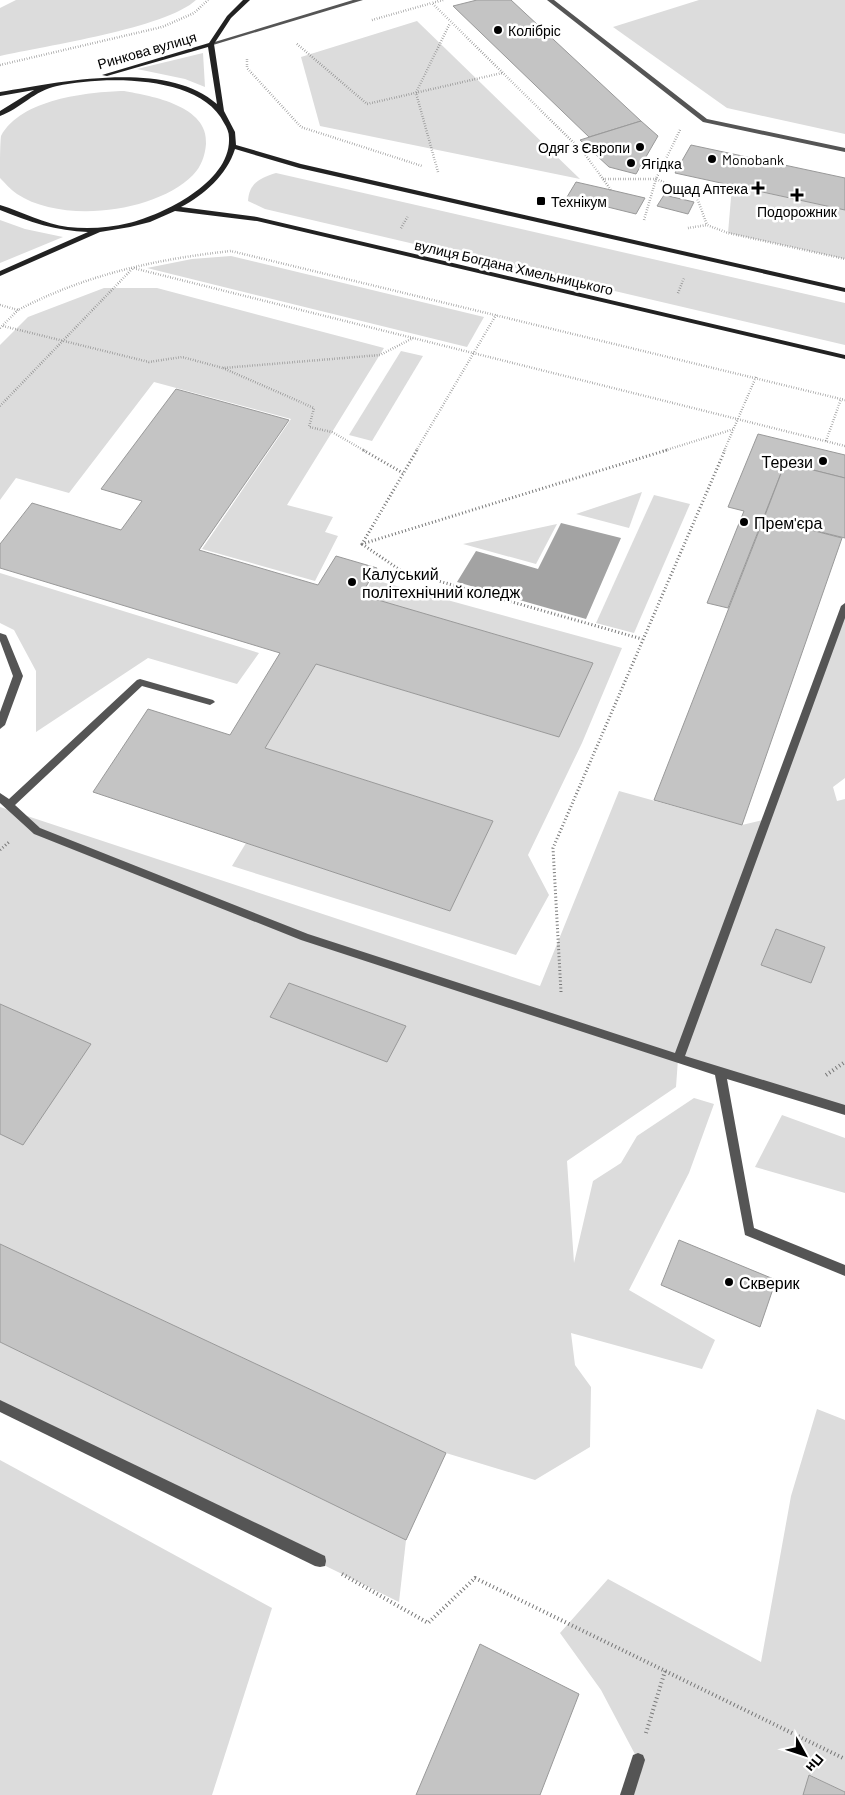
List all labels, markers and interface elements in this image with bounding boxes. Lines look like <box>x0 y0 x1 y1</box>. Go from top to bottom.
place label: Колібріс <box>508 22 561 39</box>
marker: Колібріс <box>492 24 504 36</box>
street label: Ринкова вулиця <box>96 28 198 72</box>
place label: Одяг з Європи <box>538 139 630 156</box>
marker: Одяг з Європи <box>634 141 646 153</box>
place label: Monobank <box>722 151 784 168</box>
marker: Monobank <box>706 153 718 165</box>
place label: Ягідка <box>641 155 682 172</box>
marker: Ягідка <box>625 157 637 169</box>
place label: Ощад Аптека <box>662 180 748 197</box>
marker: Ощад Аптека <box>752 182 764 194</box>
marker: Подорожник <box>791 189 803 201</box>
place label: Технікум <box>551 193 607 210</box>
marker: Технікум <box>535 195 547 207</box>
place label: Подорожник <box>757 203 838 220</box>
street label: вулиця Богдана Хмельницького <box>413 236 615 298</box>
place label: Терези <box>762 452 813 471</box>
marker: Терези <box>817 455 829 467</box>
place label: Прем'єра <box>754 513 822 532</box>
marker: Прем'єра <box>738 516 750 528</box>
place label: Калуський політехнічний коледж <box>362 564 520 601</box>
marker: Калуський політехнічний коледж <box>346 576 358 588</box>
place label: Скверик <box>739 1273 801 1292</box>
marker: Скверик <box>723 1276 735 1288</box>
north arrow <box>780 1730 830 1780</box>
text: Пн <box>803 1751 828 1776</box>

